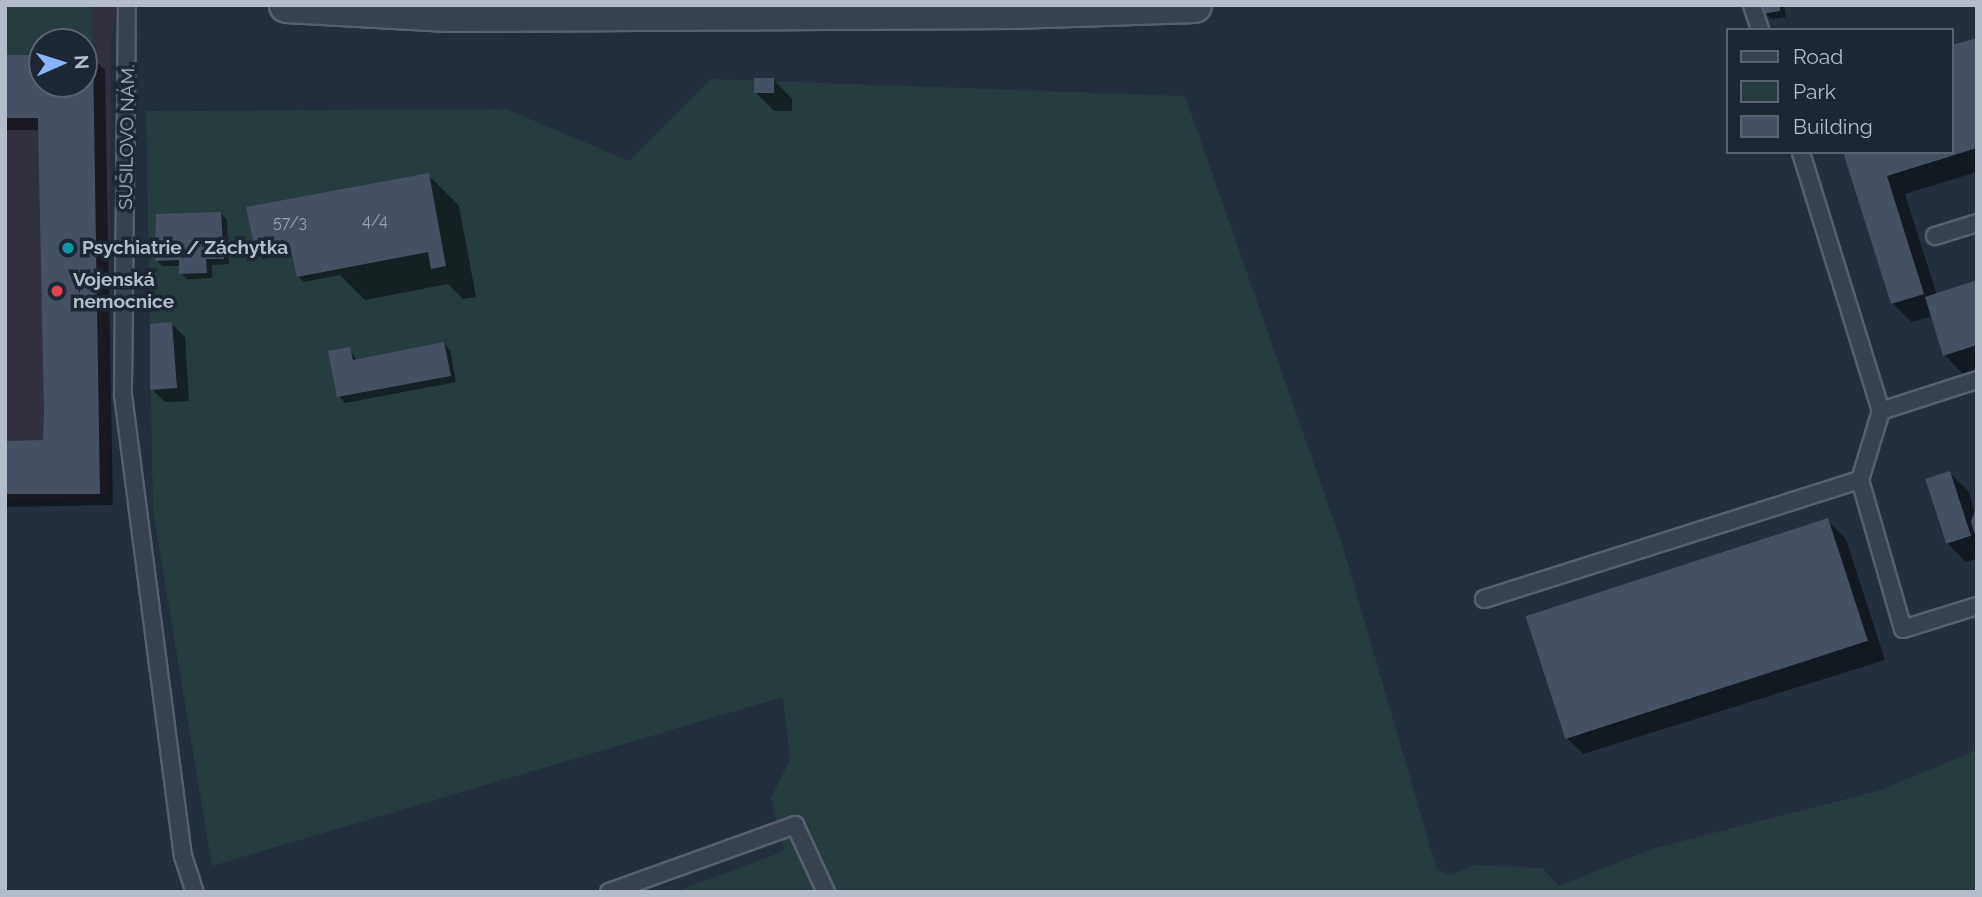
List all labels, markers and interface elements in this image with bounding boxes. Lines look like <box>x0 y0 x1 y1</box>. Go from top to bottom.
north arrow <box>28 28 98 98</box>
legend <box>1727 28 1954 154</box>
text: Road <box>1793 44 1843 69</box>
text: N <box>71 54 93 70</box>
street label: SUŠILOVO NÁM. <box>114 64 140 210</box>
text: Park <box>1793 79 1836 104</box>
text: Building <box>1793 114 1873 139</box>
house number: 4/4 <box>362 211 388 231</box>
house number: 57/3 <box>273 213 307 233</box>
place label: Psychiatrie / Záchytka <box>82 237 288 259</box>
marker: Psychiatrie / Záchytka <box>60 240 76 256</box>
place label: Vojenská nemocnice <box>73 269 174 313</box>
marker: Vojenská nemocnice <box>47 281 67 301</box>

